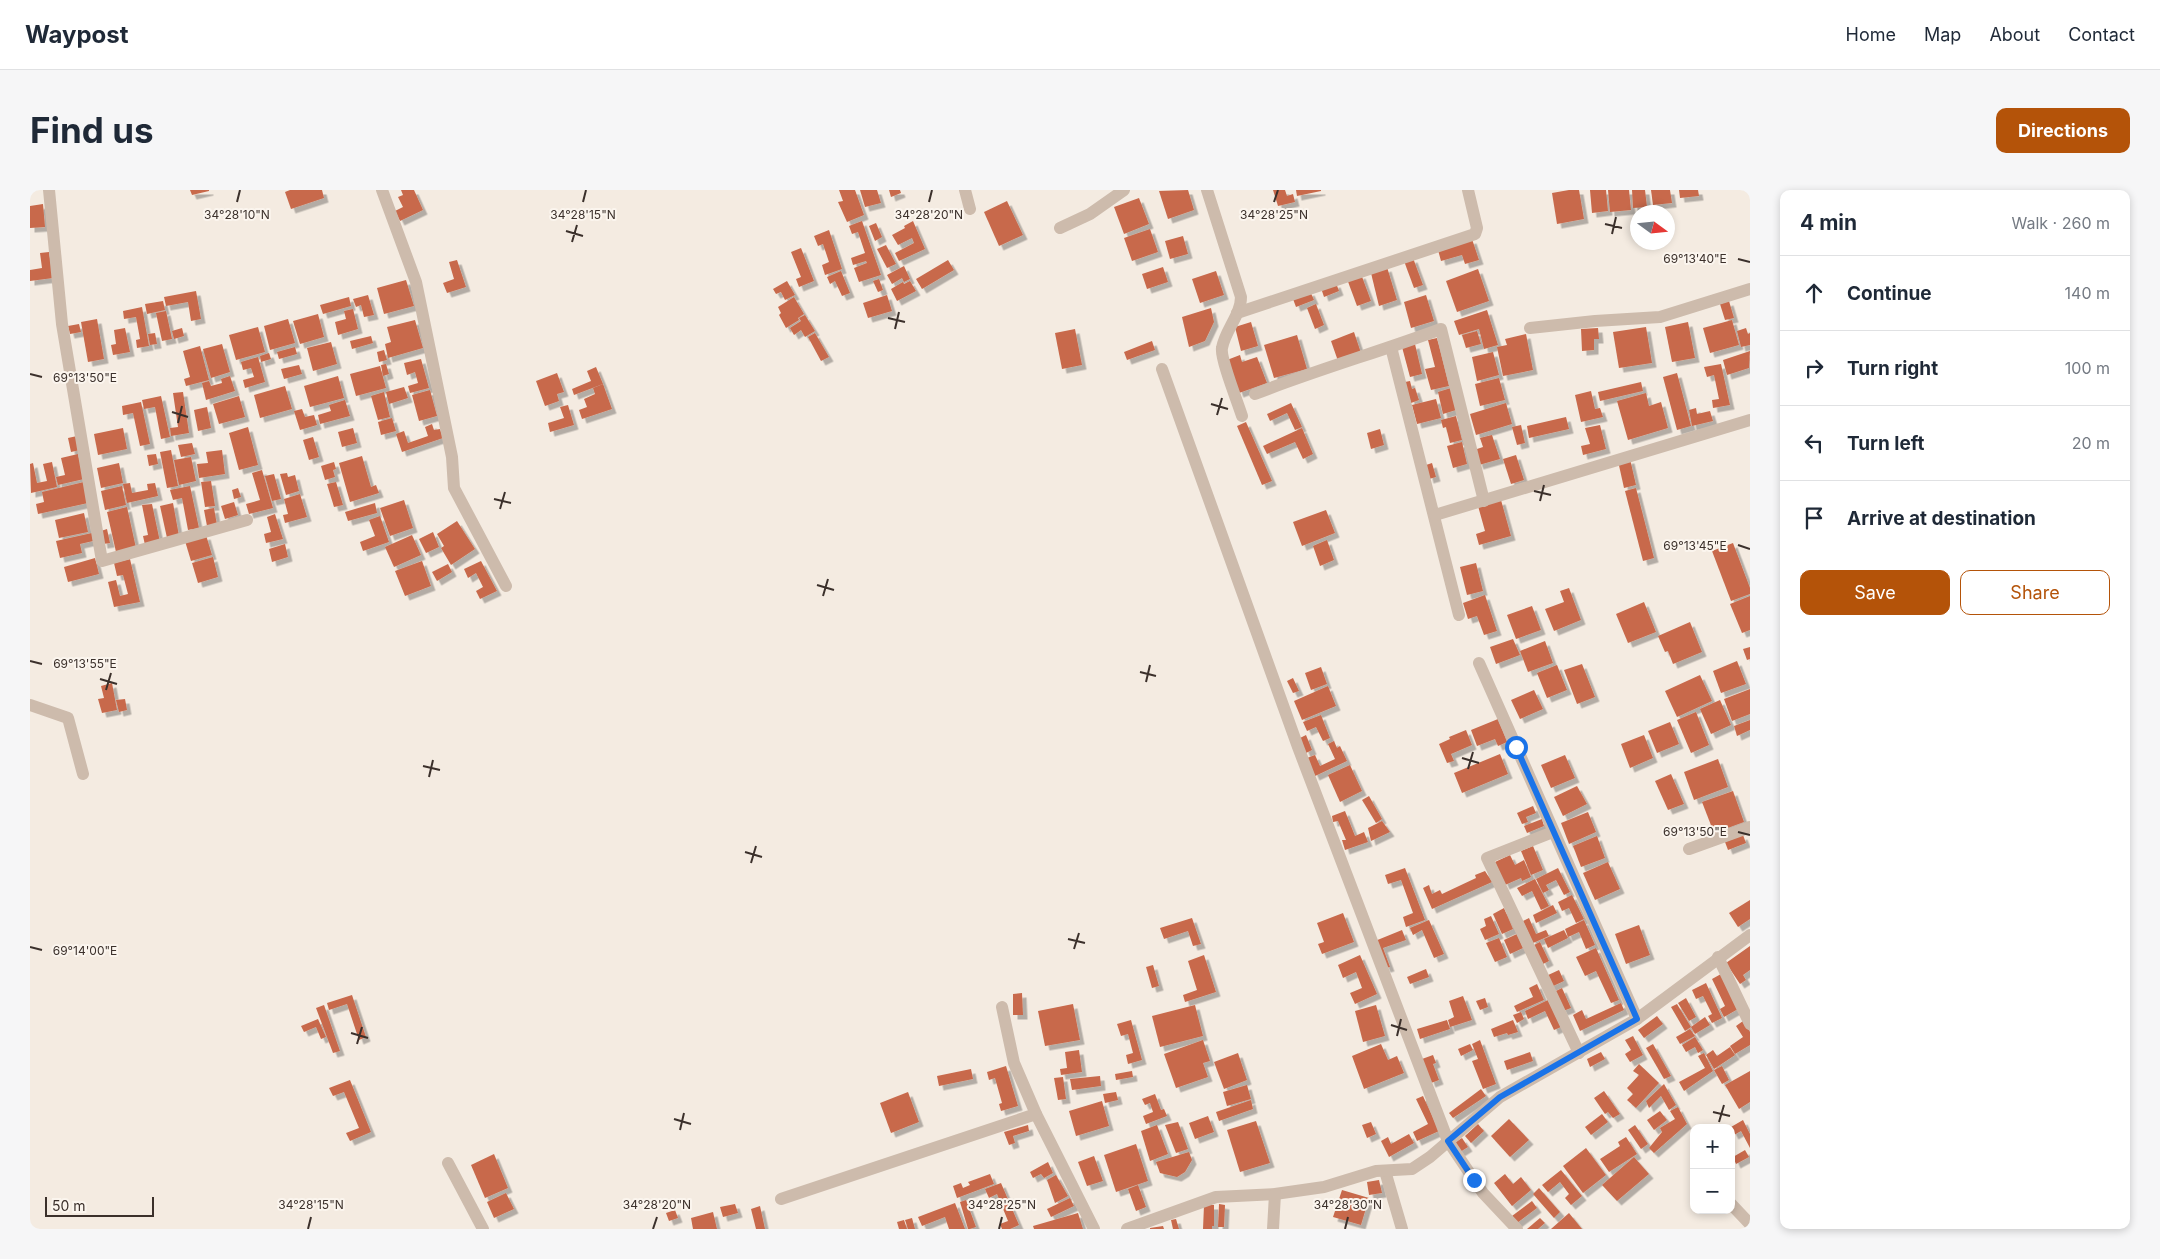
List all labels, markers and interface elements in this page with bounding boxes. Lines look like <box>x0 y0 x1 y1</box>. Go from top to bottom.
text: Waypost <box>25 20 129 49</box>
text: Home <box>1846 24 1896 45</box>
text: Map <box>1924 24 1961 45</box>
text: About <box>1989 24 2040 45</box>
text: Contact <box>2068 24 2135 45</box>
button: Directions <box>1996 108 2130 153</box>
text: Find us <box>30 109 154 151</box>
north arrow <box>1630 205 1675 250</box>
text: 34°28'10"N <box>204 207 270 222</box>
text: 34°28'15"N <box>550 207 616 222</box>
text: 34°28'20"N <box>895 207 963 222</box>
text: 34°28'25"N <box>1240 207 1308 222</box>
text: 4 min <box>1800 210 1857 235</box>
text: Walk · 260 m <box>2012 213 2110 233</box>
text: 69°13'40"E <box>1663 251 1727 266</box>
icon: ahead <box>1800 279 1828 307</box>
text: Continue <box>1847 282 1932 305</box>
text: 140 m <box>2065 283 2110 303</box>
icon: right <box>1800 354 1828 382</box>
text: Turn right <box>1847 357 1938 380</box>
text: 100 m <box>2065 358 2110 378</box>
text: 69°13'50"E <box>53 370 117 385</box>
icon: left <box>1800 429 1828 457</box>
text: Turn left <box>1847 432 1925 455</box>
text: 20 m <box>2072 433 2110 453</box>
icon: arrive <box>1800 504 1828 532</box>
text: Arrive at destination <box>1847 507 2036 530</box>
text: 69°13'45"E <box>1663 538 1727 553</box>
button: Save <box>1800 570 1950 615</box>
button: Share <box>1960 570 2110 615</box>
text: 69°13'55"E <box>53 656 117 671</box>
route start <box>1505 736 1528 759</box>
text: 69°13'50"E <box>1663 824 1727 839</box>
text: 69°14'00"E <box>53 943 117 958</box>
map controls <box>1690 1124 1735 1214</box>
button: + <box>1690 1124 1735 1169</box>
route end <box>1463 1169 1486 1192</box>
button: − <box>1690 1169 1735 1214</box>
scale bar <box>45 1194 154 1217</box>
text: 50 m <box>52 1197 86 1214</box>
text: 34°28'15"N <box>278 1197 344 1212</box>
text: 34°28'20"N <box>623 1197 691 1212</box>
text: 34°28'25"N <box>968 1197 1036 1212</box>
text: 34°28'30"N <box>1314 1197 1382 1212</box>

